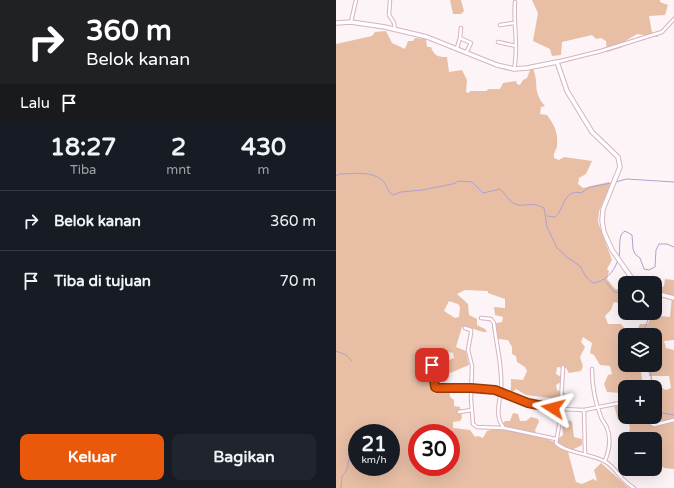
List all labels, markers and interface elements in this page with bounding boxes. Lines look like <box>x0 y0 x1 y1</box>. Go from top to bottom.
text: 360 m <box>86 14 172 48</box>
icon: right <box>20 16 72 68</box>
text: Belok kanan <box>86 48 190 70</box>
icon: arrive <box>58 92 80 114</box>
text: Lalu <box>20 94 50 112</box>
text: 18:27 <box>50 133 116 162</box>
text: 2 <box>171 133 186 162</box>
text: 430 <box>241 133 286 162</box>
text: Tiba <box>70 162 96 178</box>
text: mnt <box>166 162 191 178</box>
text: m <box>258 162 269 178</box>
icon: right <box>20 210 42 232</box>
text: Belok kanan <box>54 212 141 230</box>
text: 360 m <box>270 212 316 230</box>
icon: arrive <box>20 270 42 292</box>
text: Tiba di tujuan <box>54 272 151 290</box>
text: 70 m <box>279 272 316 290</box>
map controls <box>618 276 662 476</box>
button: search <box>618 276 662 320</box>
button: layers <box>618 328 662 372</box>
pin <box>415 348 449 382</box>
icon: arrive <box>421 354 443 376</box>
button: + <box>618 380 662 424</box>
position arrow <box>532 387 574 429</box>
speed limit sign: 30 <box>408 424 460 476</box>
button: − <box>618 432 662 476</box>
text: 21 <box>361 433 387 457</box>
button: Keluar <box>20 434 164 480</box>
button: Bagikan <box>172 434 316 480</box>
text: km/h <box>361 454 387 466</box>

